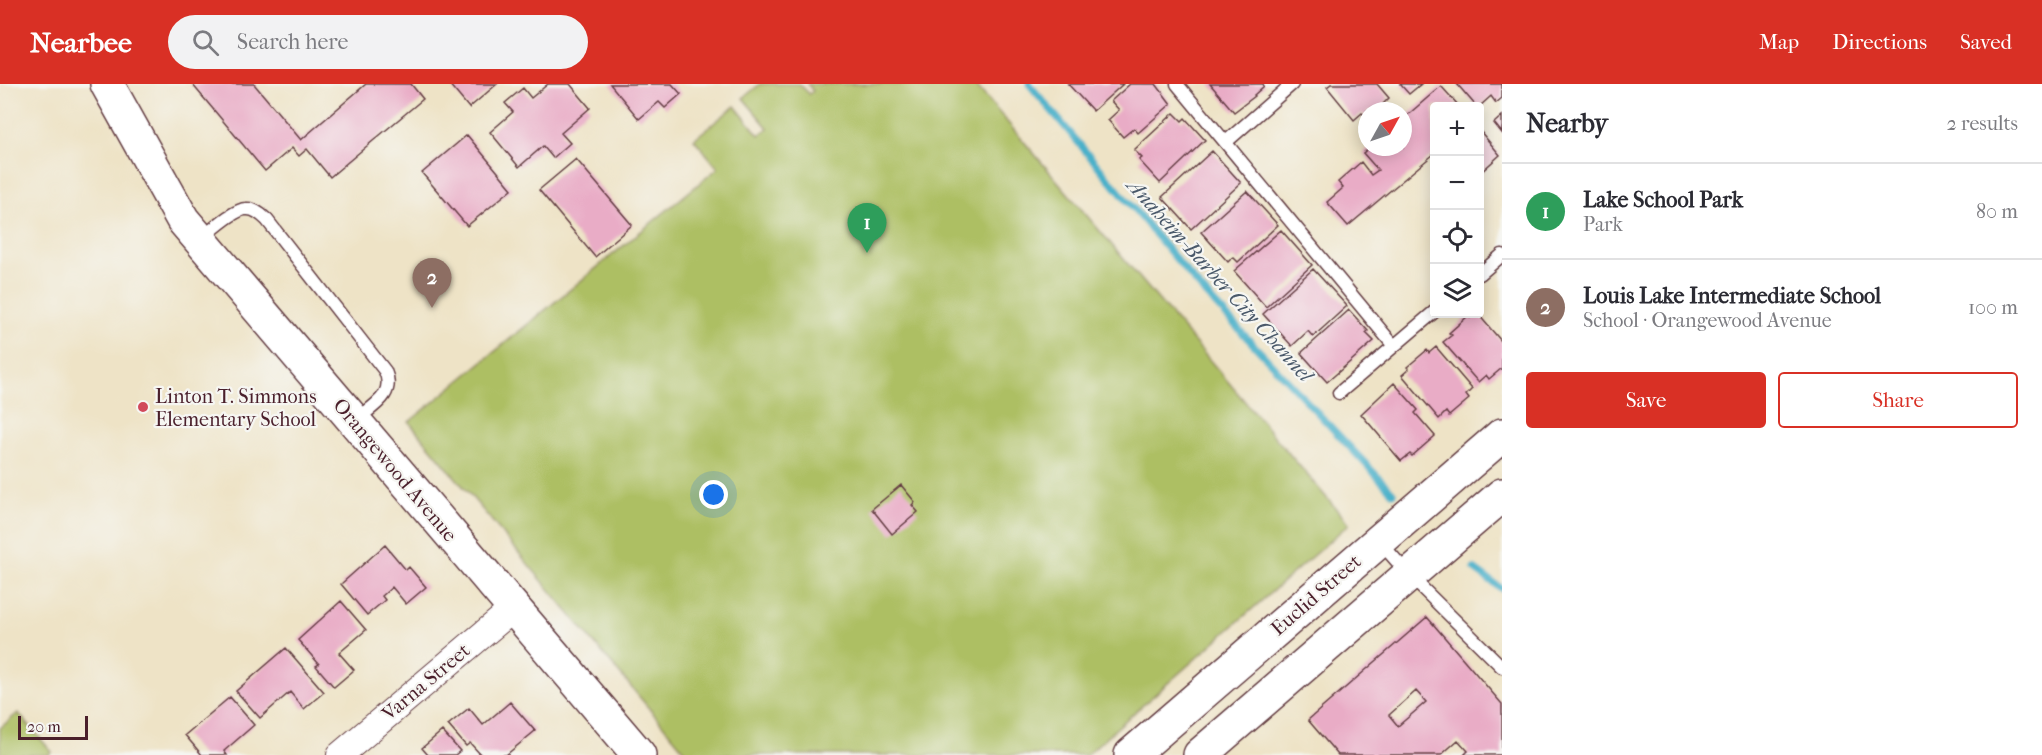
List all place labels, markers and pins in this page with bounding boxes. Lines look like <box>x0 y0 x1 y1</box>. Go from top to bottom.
pin: 1 <box>848 204 886 253</box>
pin: 2 <box>412 258 452 308</box>
place label: Linton T. Simmons Elementary School <box>155 385 317 431</box>
marker: Linton T. Simmons Elementary School <box>136 400 150 414</box>

